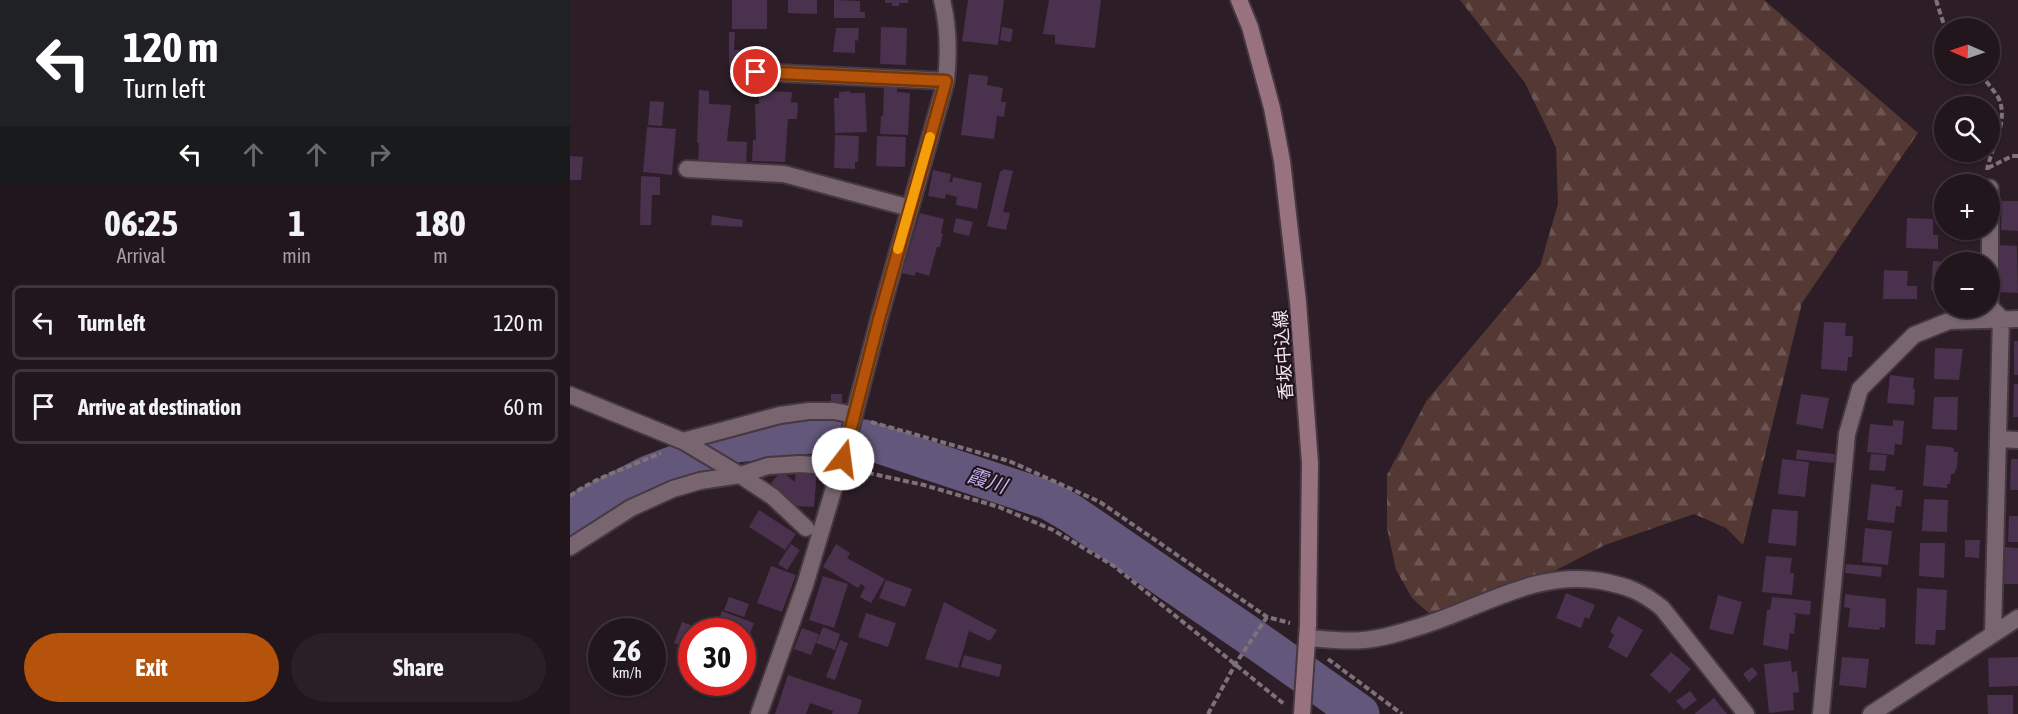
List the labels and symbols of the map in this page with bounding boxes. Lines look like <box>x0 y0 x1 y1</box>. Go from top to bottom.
north arrow <box>1934 18 2000 84</box>
pin <box>730 46 781 97</box>
street label: 香坂中込線 <box>1269 309 1297 401</box>
position arrow <box>811 427 875 491</box>
water label: 霞川 <box>964 463 1011 498</box>
speed limit sign: 30 <box>678 618 756 696</box>

